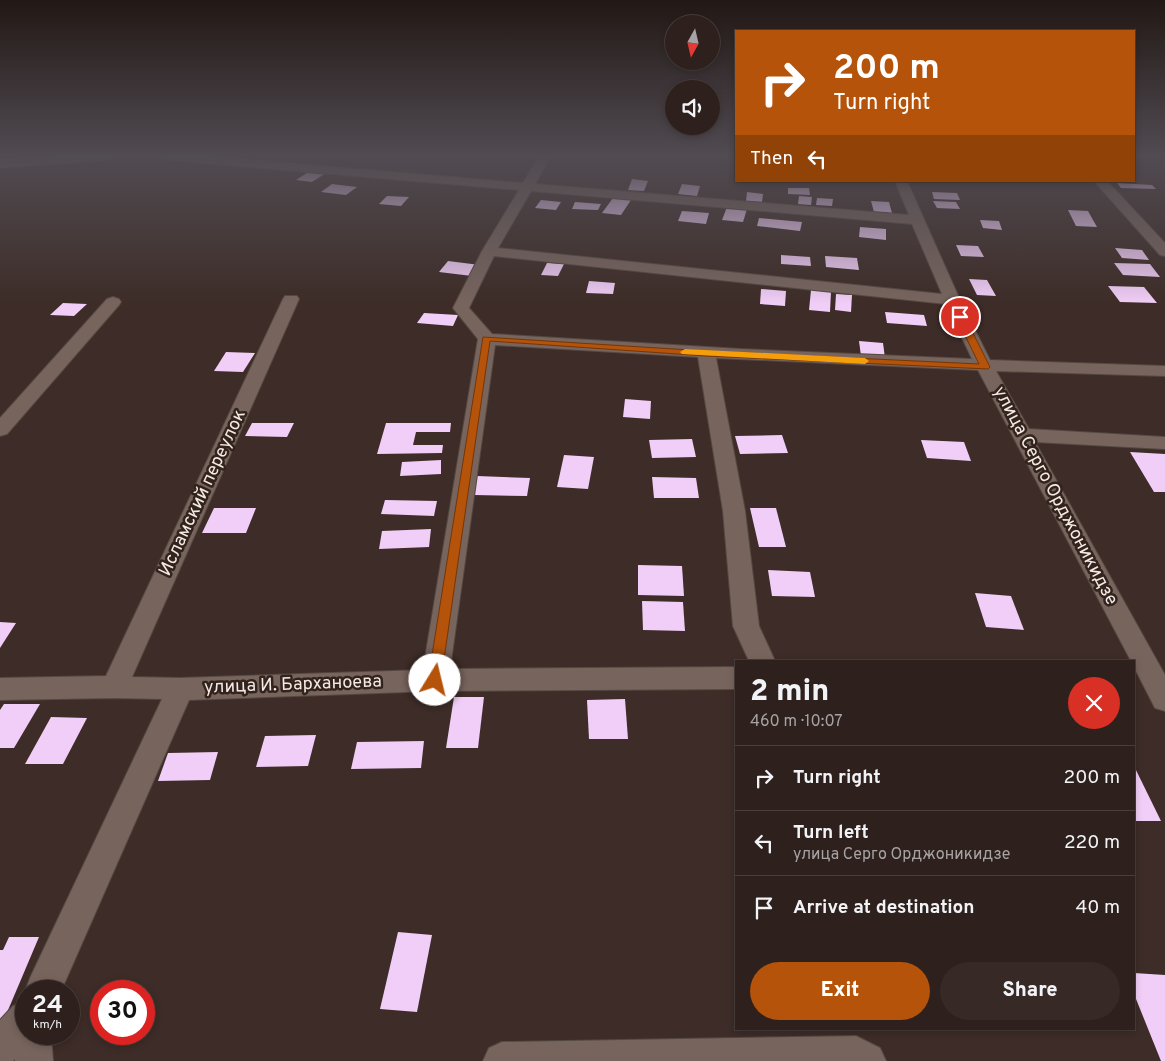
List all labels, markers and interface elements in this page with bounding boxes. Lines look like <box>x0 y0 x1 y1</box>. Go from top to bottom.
north arrow <box>665 15 720 70</box>
map controls <box>665 15 720 135</box>
text: 200 m <box>833 47 940 91</box>
icon: right <box>750 50 815 115</box>
button: sound <box>665 80 720 135</box>
text: Turn right <box>833 90 930 117</box>
icon: left <box>803 145 831 173</box>
text: Then <box>750 147 793 171</box>
pin <box>939 296 981 338</box>
icon: arrive <box>946 303 974 331</box>
street label: улица Серго Орджоникидзе <box>987 383 1123 609</box>
street label: Исламский переулок <box>154 406 252 580</box>
position arrow <box>408 653 460 705</box>
street label: улица И. Барханоева <box>204 670 382 700</box>
text: 2 min <box>750 674 829 711</box>
button: close <box>1068 677 1120 729</box>
text: 460 m · 10:07 <box>750 712 843 732</box>
icon: right <box>750 764 778 792</box>
text: Turn right <box>793 766 881 790</box>
text: 200 m <box>1064 766 1120 790</box>
text: Turn left <box>793 821 869 845</box>
icon: left <box>750 829 778 857</box>
text: 220 m <box>1064 831 1120 855</box>
text: улица Серго Орджоникидзе <box>793 845 1010 865</box>
icon: arrive <box>750 894 778 922</box>
text: Arrive at destination <box>793 896 974 920</box>
text: 40 m <box>1075 896 1120 920</box>
button: Exit <box>750 962 930 1020</box>
button: Share <box>940 962 1120 1020</box>
speed limit sign: 30 <box>90 980 155 1045</box>
text: 24 <box>32 990 63 1022</box>
text: km/h <box>33 1017 62 1033</box>

